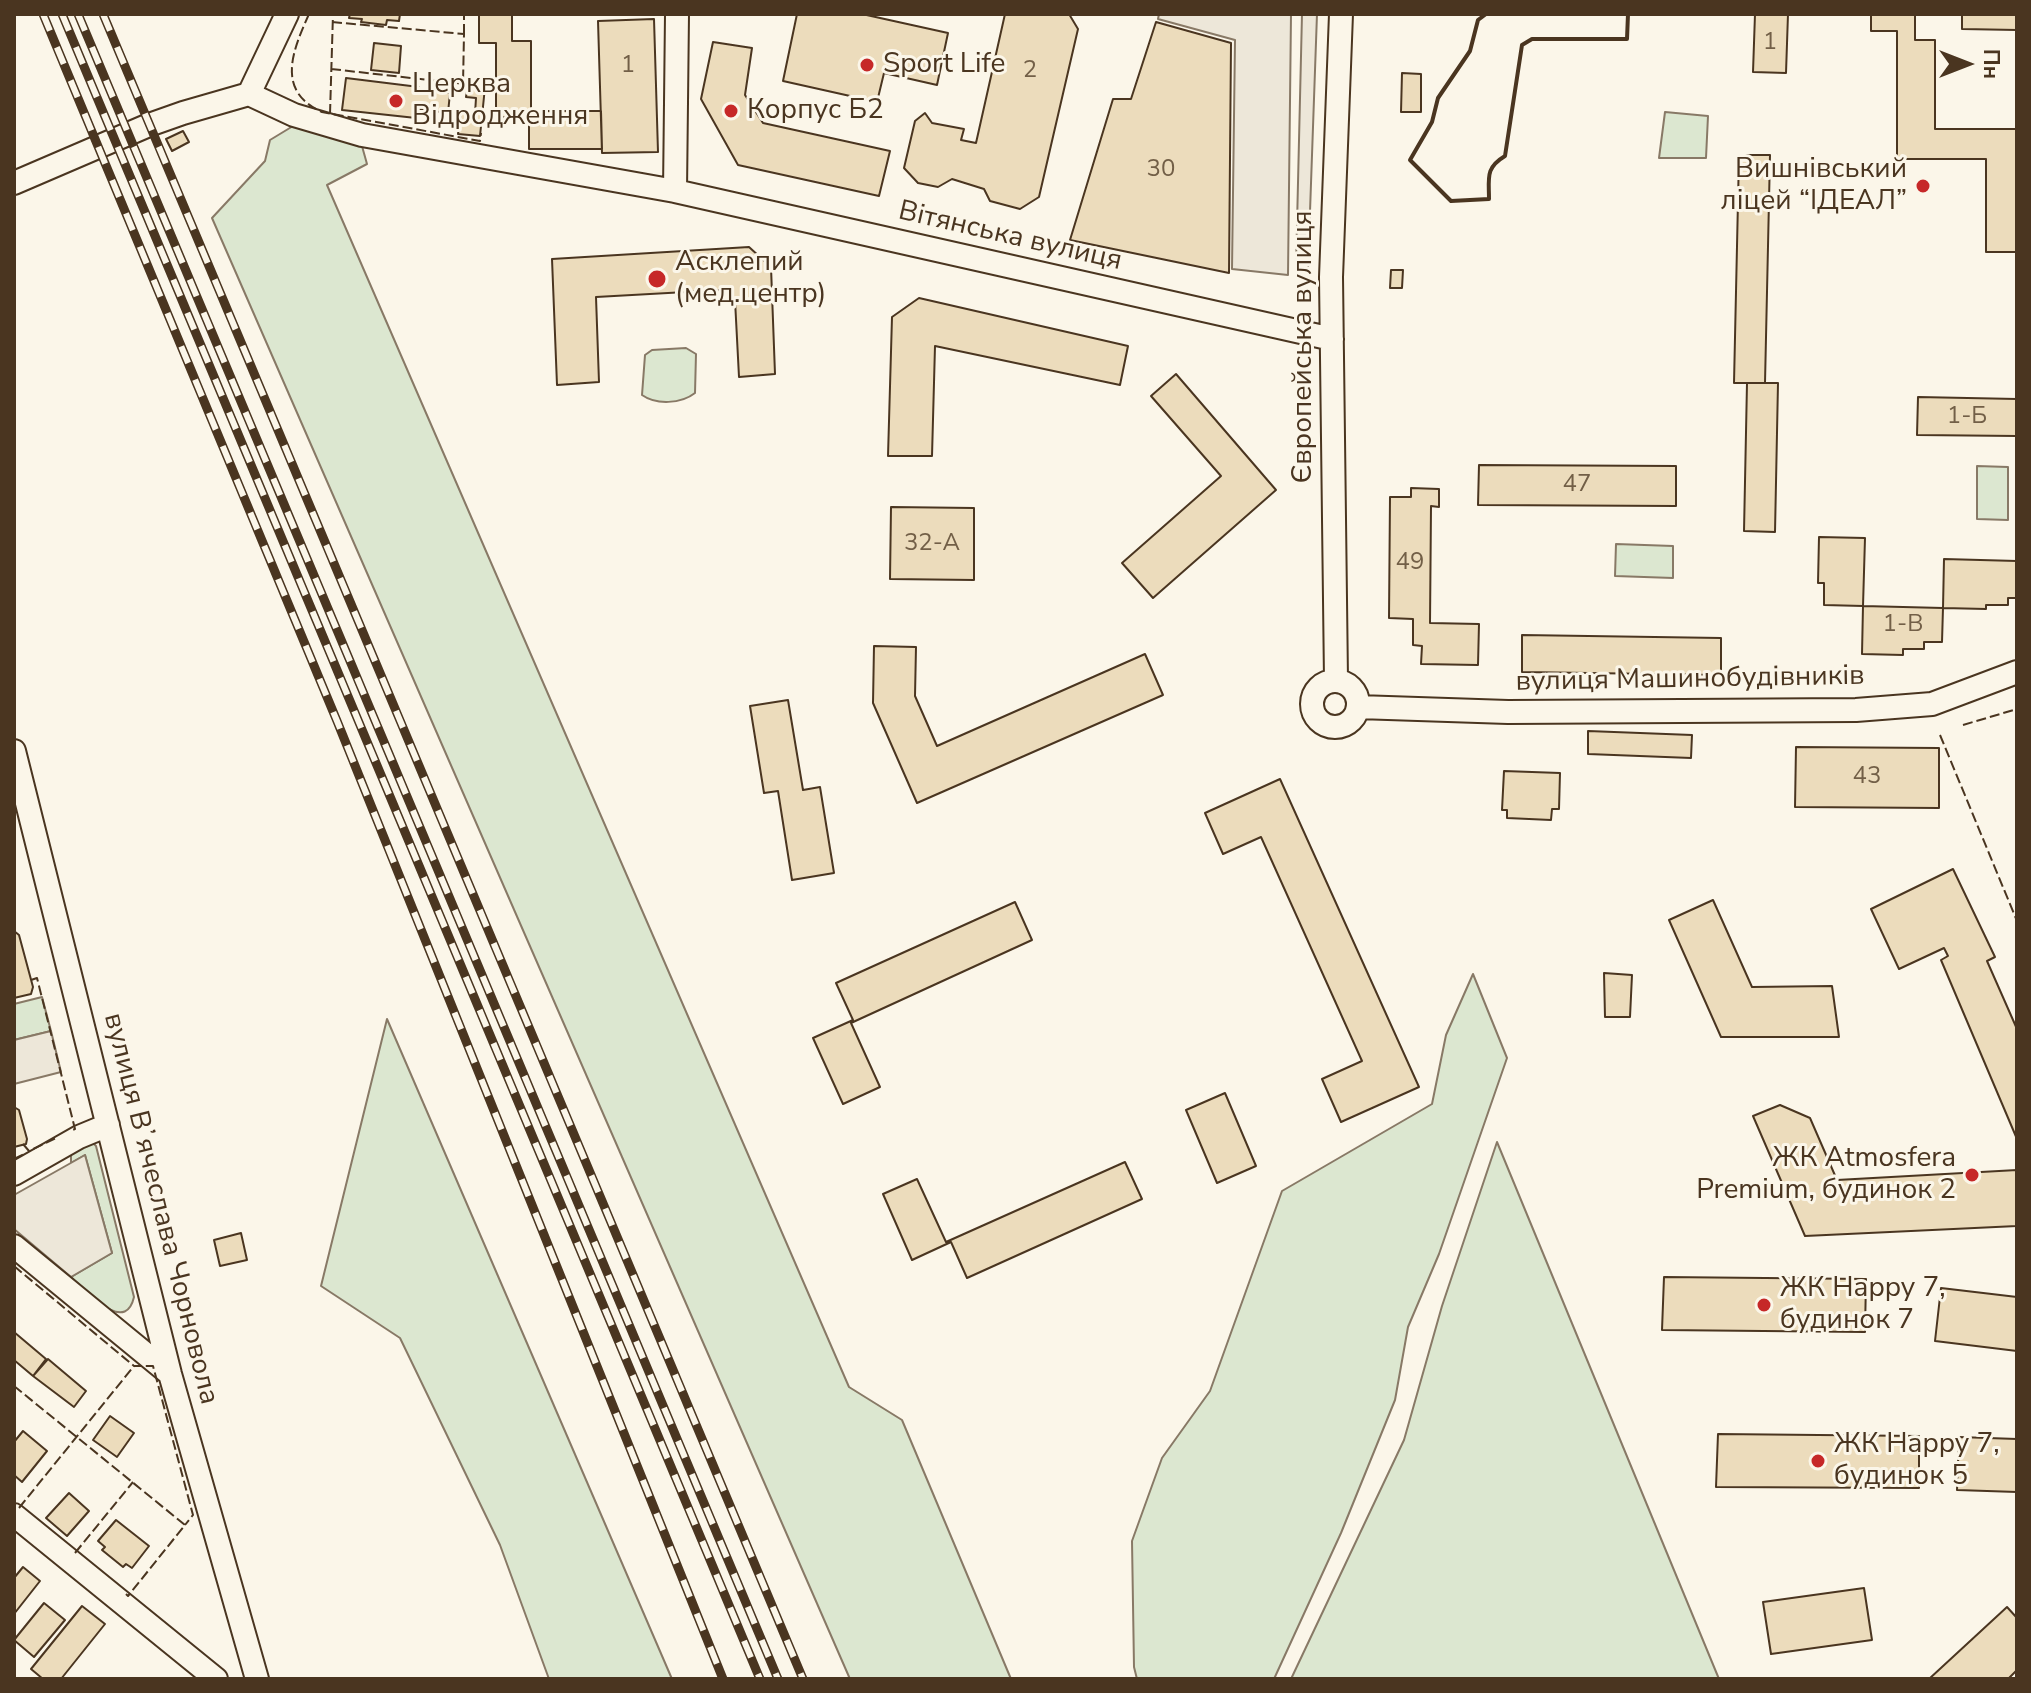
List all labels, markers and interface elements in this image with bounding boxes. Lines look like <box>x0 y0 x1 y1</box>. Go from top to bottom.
north arrow <box>1927 24 2007 104</box>
house number: 1 <box>1763 29 1777 57</box>
place label: Sport Life <box>883 48 1005 82</box>
text: Пн <box>1976 49 2006 79</box>
house number: 1 <box>621 52 635 80</box>
marker: Sport Life <box>858 56 876 74</box>
house number: 2 <box>1023 57 1037 85</box>
place label: Церква Відродження <box>412 68 588 134</box>
marker: Церква Відродження <box>387 92 405 110</box>
place label: Корпус Б2 <box>747 94 884 128</box>
marker: Корпус Б2 <box>722 102 740 120</box>
place label: Вишнівський ліцей “ІДЕАЛ” <box>1721 153 1907 219</box>
house number: 30 <box>1147 156 1175 184</box>
marker: Вишнівський ліцей “ІДЕАЛ” <box>1914 177 1932 195</box>
street label: Вітянська вулиця <box>895 195 1125 279</box>
street label: Європейська вулиця <box>1287 210 1321 484</box>
place label: Асклепий (мед.центр) <box>675 246 826 312</box>
marker: Асклепий (мед.центр) <box>646 268 668 290</box>
house number: 1-Б <box>1947 403 1987 431</box>
house number: 47 <box>1563 471 1591 499</box>
house number: 32-А <box>904 530 960 558</box>
house number: 49 <box>1396 549 1424 577</box>
house number: 1-В <box>1883 611 1923 639</box>
street label: вулиця Машинобудівників <box>1515 660 1865 700</box>
house number: 43 <box>1853 763 1881 791</box>
street label: вулиця Вʼячеслава Чорновола <box>95 1010 225 1408</box>
place label: ЖК Atmosfera Premium, будинок 2 <box>1696 1142 1956 1208</box>
marker: ЖК Atmosfera Premium, будинок 2 <box>1963 1166 1981 1184</box>
place label: ЖК Happy 7, будинок 7 <box>1780 1272 1946 1338</box>
marker: ЖК Happy 7, будинок 7 <box>1755 1296 1773 1314</box>
place label: ЖК Happy 7, будинок 5 <box>1834 1428 2000 1494</box>
marker: ЖК Happy 7, будинок 5 <box>1809 1452 1827 1470</box>

